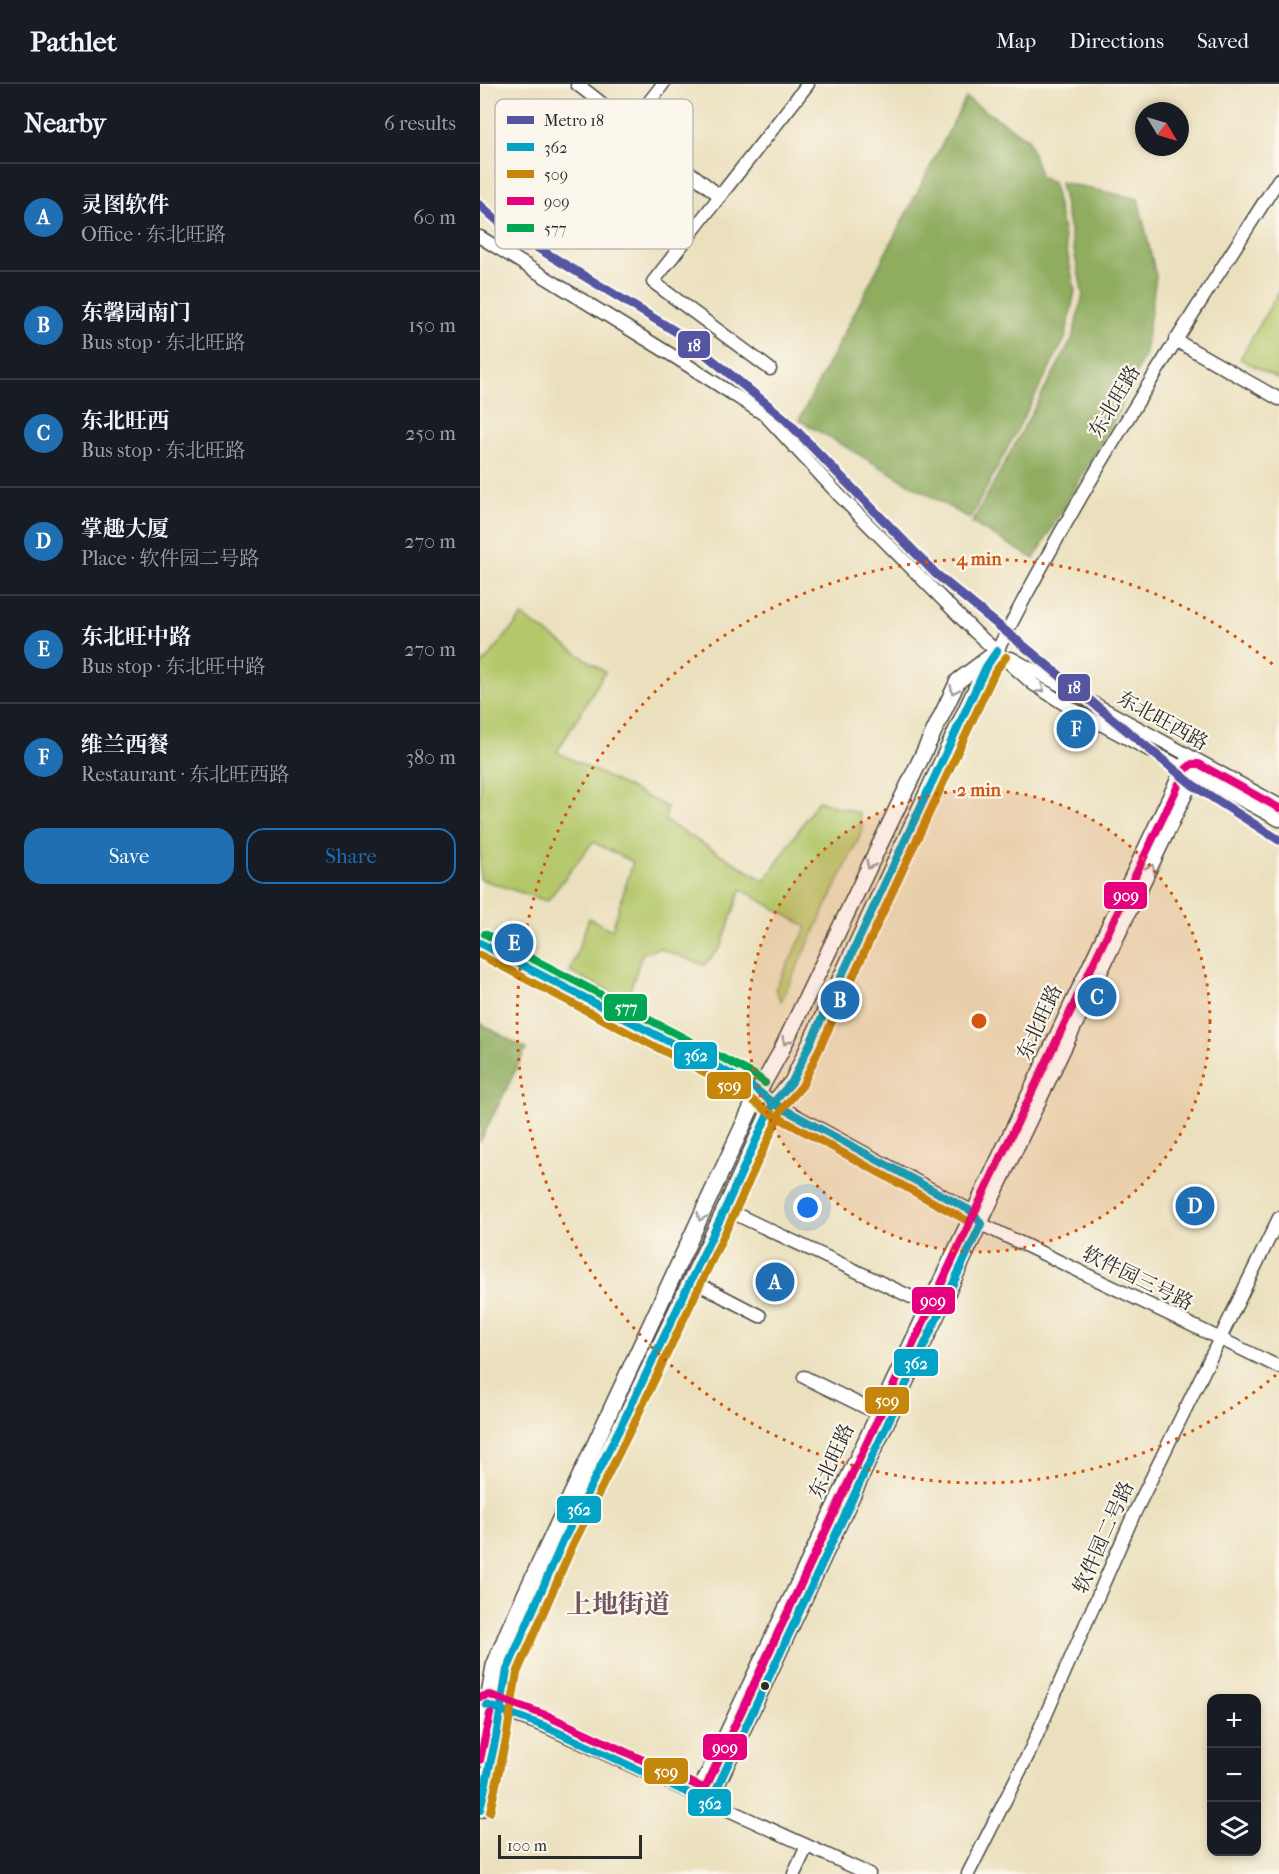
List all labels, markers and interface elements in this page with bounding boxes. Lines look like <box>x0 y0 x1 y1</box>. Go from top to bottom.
text: Pathlet <box>30 25 117 58</box>
text: Map <box>996 29 1036 53</box>
text: Directions <box>1069 29 1164 53</box>
text: Saved <box>1197 29 1249 53</box>
legend <box>495 99 693 249</box>
north arrow <box>1135 102 1189 156</box>
text: Nearby <box>24 108 106 139</box>
text: Metro 18 <box>544 111 604 130</box>
text: 6 results <box>384 112 456 135</box>
text: 362 <box>544 138 567 157</box>
text: 509 <box>544 165 568 184</box>
text: 灵图软件 <box>81 192 169 218</box>
text: 909 <box>544 192 570 211</box>
text: A <box>37 206 50 229</box>
text: 60 m <box>413 206 456 229</box>
text: 577 <box>544 219 567 238</box>
text: Office · 东北旺路 <box>81 223 226 246</box>
text: 东馨园南门 <box>81 300 191 326</box>
text: B <box>37 314 50 337</box>
text: 150 m <box>408 314 456 337</box>
line badge: 18 <box>677 330 711 359</box>
text: Bus stop · 东北旺路 <box>81 331 245 354</box>
text: 18 <box>687 336 701 355</box>
street label: 东北旺路 <box>1084 361 1145 441</box>
text: 东北旺西 <box>81 408 169 434</box>
text: C <box>37 422 50 445</box>
text: 250 m <box>405 422 456 445</box>
text: Bus stop · 东北旺路 <box>81 439 245 462</box>
text: 掌趣大厦 <box>81 516 169 542</box>
text: D <box>36 530 51 553</box>
text: 270 m <box>404 530 456 553</box>
text: Place · 软件园二号路 <box>81 547 259 570</box>
text: 4 min <box>955 549 1002 570</box>
text: 东北旺中路 <box>81 624 191 650</box>
text: E <box>37 638 50 661</box>
text: 270 m <box>404 638 456 661</box>
text: Bus stop · 东北旺中路 <box>81 655 265 678</box>
line badge: 18 <box>1057 673 1091 702</box>
text: 18 <box>1067 678 1081 697</box>
one-way arrow <box>1035 681 1045 693</box>
one-way arrow <box>950 683 961 694</box>
street label: 东北旺西路 <box>1113 686 1212 755</box>
pin: F <box>1056 706 1096 752</box>
text: 维兰西餐 <box>81 732 169 758</box>
text: F <box>38 746 49 769</box>
text: 380 m <box>406 746 456 769</box>
text: Restaurant · 东北旺西路 <box>81 763 289 786</box>
text: 2 min <box>957 780 1001 801</box>
button: Save <box>24 828 234 884</box>
button: Share <box>246 828 456 884</box>
one-way arrow <box>865 859 877 870</box>
one-way arrow <box>1143 863 1155 874</box>
line badge: 909 <box>1103 881 1148 910</box>
text: 909 <box>1112 886 1139 906</box>
pin: E <box>495 920 534 966</box>
pin: C <box>1078 974 1116 1020</box>
pin: B <box>820 978 860 1022</box>
street label: 东北旺路 <box>1012 981 1067 1063</box>
line badge: 577 <box>603 993 648 1022</box>
text: 577 <box>615 998 637 1017</box>
centre of rings <box>969 1011 989 1031</box>
one-way arrow <box>781 1035 793 1046</box>
line badge: 362 <box>673 1041 718 1070</box>
text: 362 <box>684 1046 708 1066</box>
line badge: 509 <box>706 1071 752 1100</box>
text: 509 <box>717 1076 741 1096</box>
pin: D <box>1176 1184 1214 1228</box>
your location <box>793 1193 822 1222</box>
one-way arrow <box>696 1210 708 1221</box>
street label: 软件园三号路 <box>1079 1242 1197 1315</box>
pin: A <box>756 1260 794 1304</box>
line badge: 909 <box>911 1286 956 1315</box>
text: 909 <box>919 1291 946 1311</box>
line badge: 362 <box>893 1348 939 1377</box>
text: 362 <box>904 1354 928 1374</box>
line badge: 509 <box>864 1386 910 1415</box>
text: 509 <box>875 1391 899 1411</box>
street label: 东北旺路 <box>804 1420 859 1502</box>
street label: 软件园二号路 <box>1069 1478 1138 1597</box>
line badge: 362 <box>556 1495 602 1524</box>
text: 362 <box>567 1500 591 1520</box>
district label: 上地街道 <box>566 1589 670 1620</box>
unlabelled marker <box>759 1680 771 1692</box>
map controls <box>1207 1694 1261 1856</box>
button: + <box>1207 1694 1261 1748</box>
line badge: 909 <box>702 1733 748 1761</box>
text: 909 <box>711 1738 738 1758</box>
button: − <box>1207 1748 1261 1802</box>
line badge: 509 <box>643 1757 689 1785</box>
text: 509 <box>654 1762 678 1782</box>
line badge: 362 <box>687 1788 732 1817</box>
text: 362 <box>698 1794 722 1814</box>
button: layers <box>1207 1802 1261 1856</box>
scale bar <box>498 1832 642 1860</box>
text: 100 m <box>507 1836 547 1855</box>

